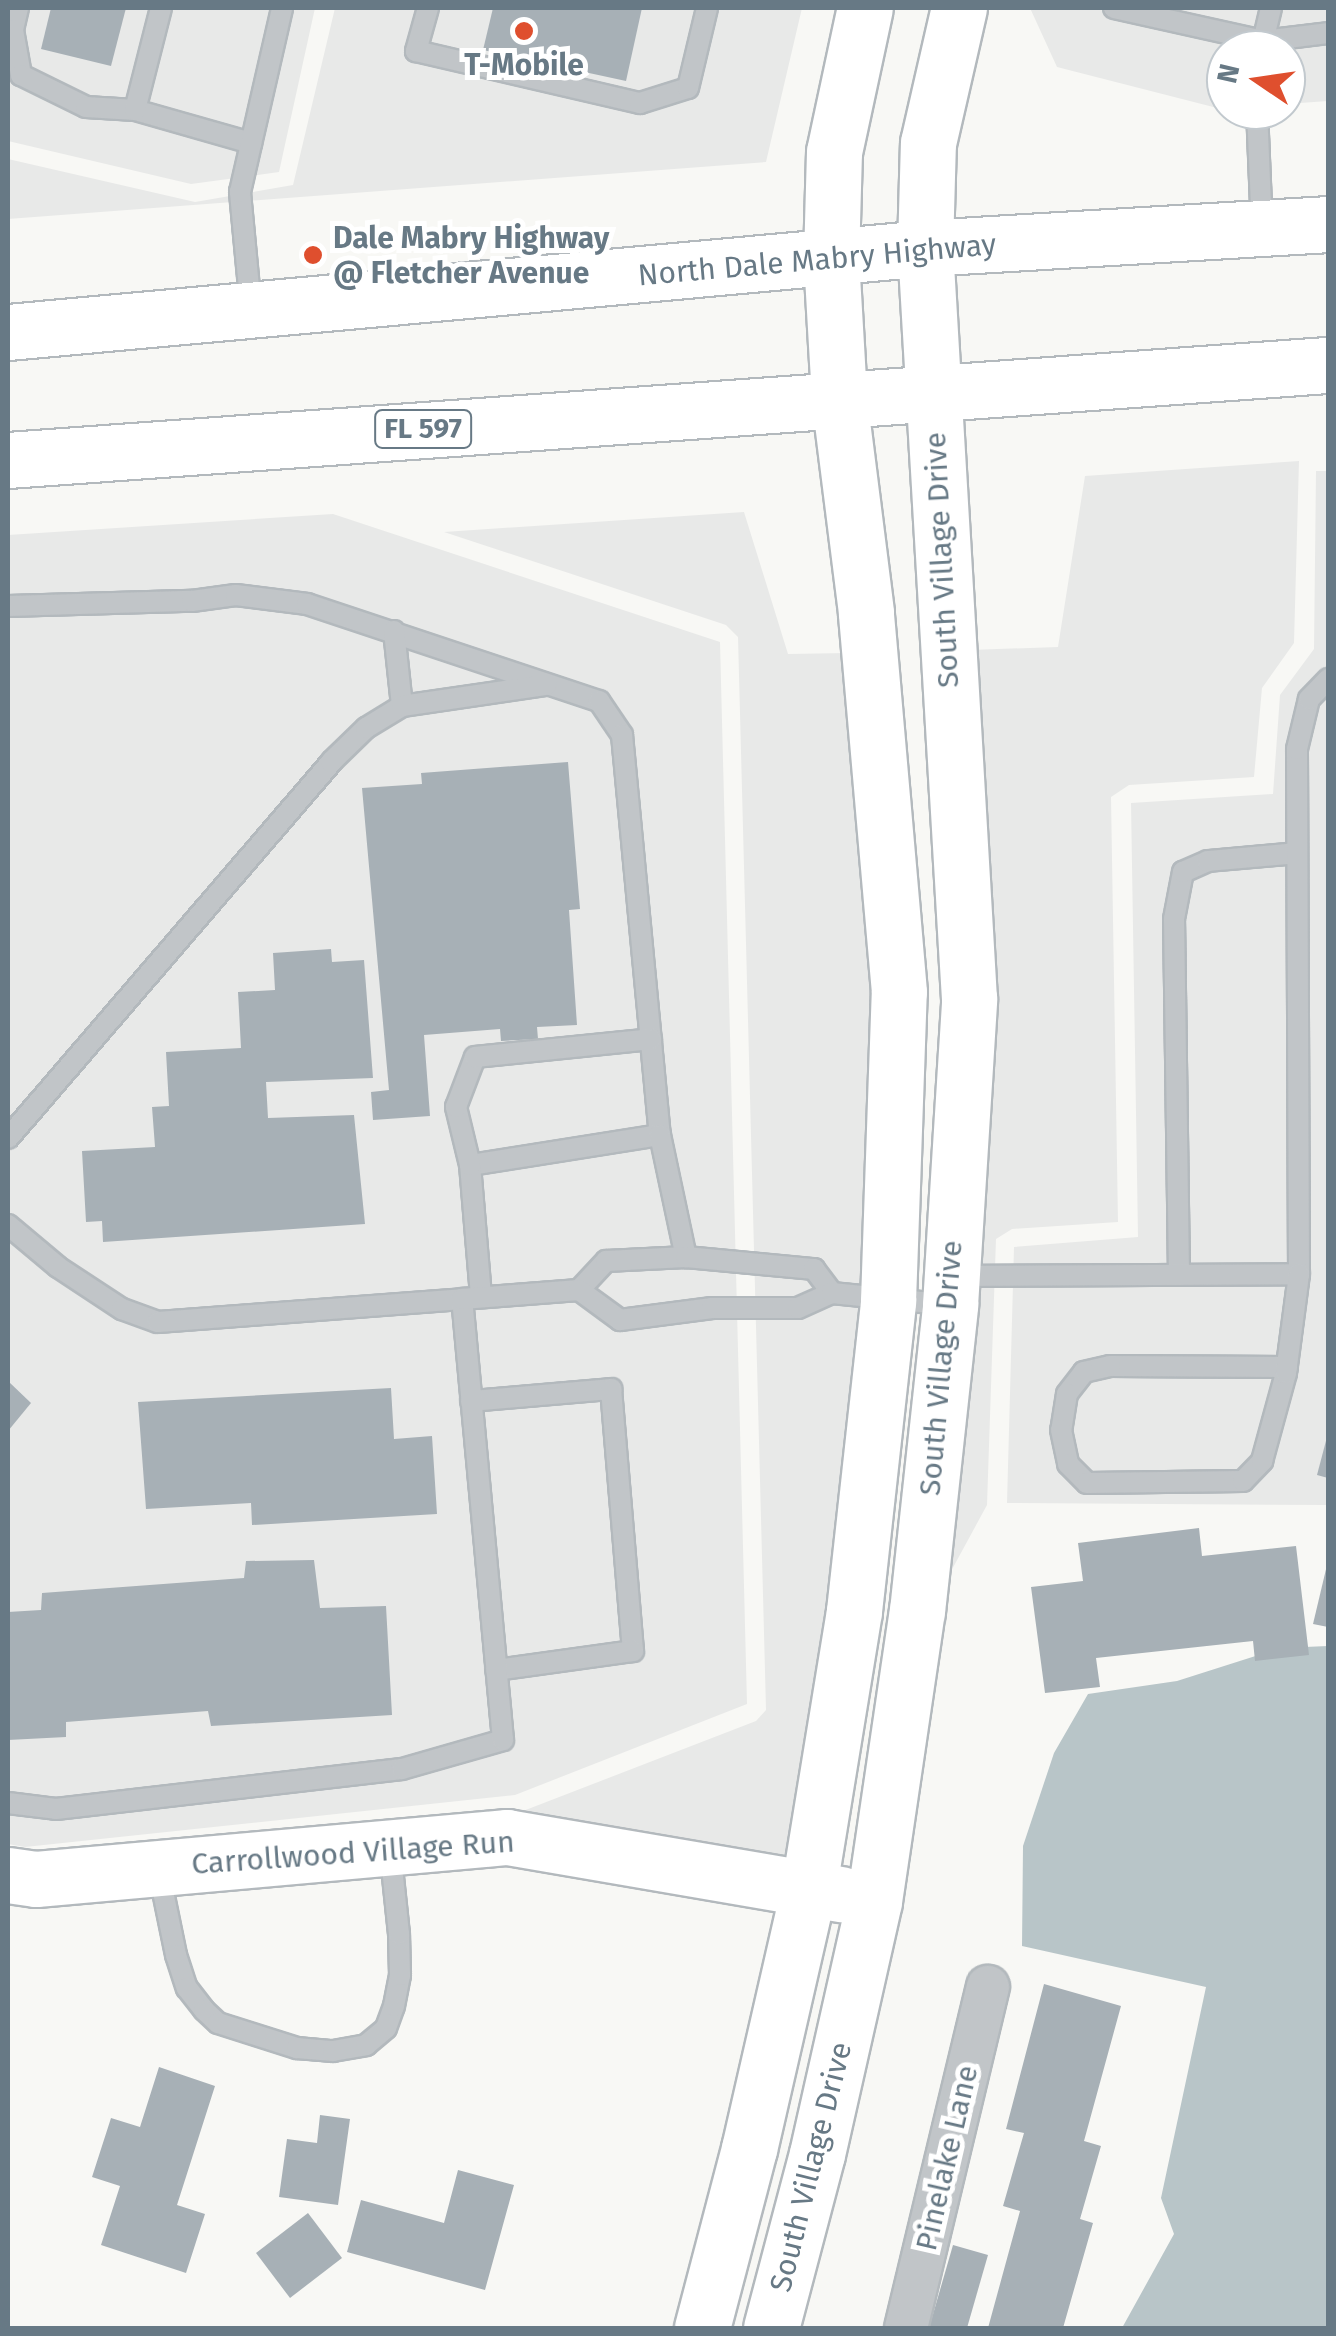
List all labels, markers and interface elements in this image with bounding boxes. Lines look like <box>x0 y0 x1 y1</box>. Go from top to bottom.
marker: T-Mobile <box>513 20 535 42</box>
north arrow <box>1206 30 1306 130</box>
place label: T-Mobile <box>464 47 584 83</box>
text: N <box>1210 61 1246 86</box>
place label: Dale Mabry Highway @ Fletcher Avenue <box>333 220 609 290</box>
street label: North Dale Mabry Highway <box>636 226 998 294</box>
marker: Dale Mabry Highway @ Fletcher Avenue <box>302 244 324 266</box>
road number: FL 597 <box>373 406 473 452</box>
street label: South Village Drive <box>917 431 967 689</box>
street label: South Village Drive <box>912 1239 970 1497</box>
street label: Carrollwood Village Run <box>190 1824 516 1882</box>
street label: South Village Drive <box>763 2038 859 2296</box>
street label: Pinelake Lane <box>908 2062 986 2254</box>

